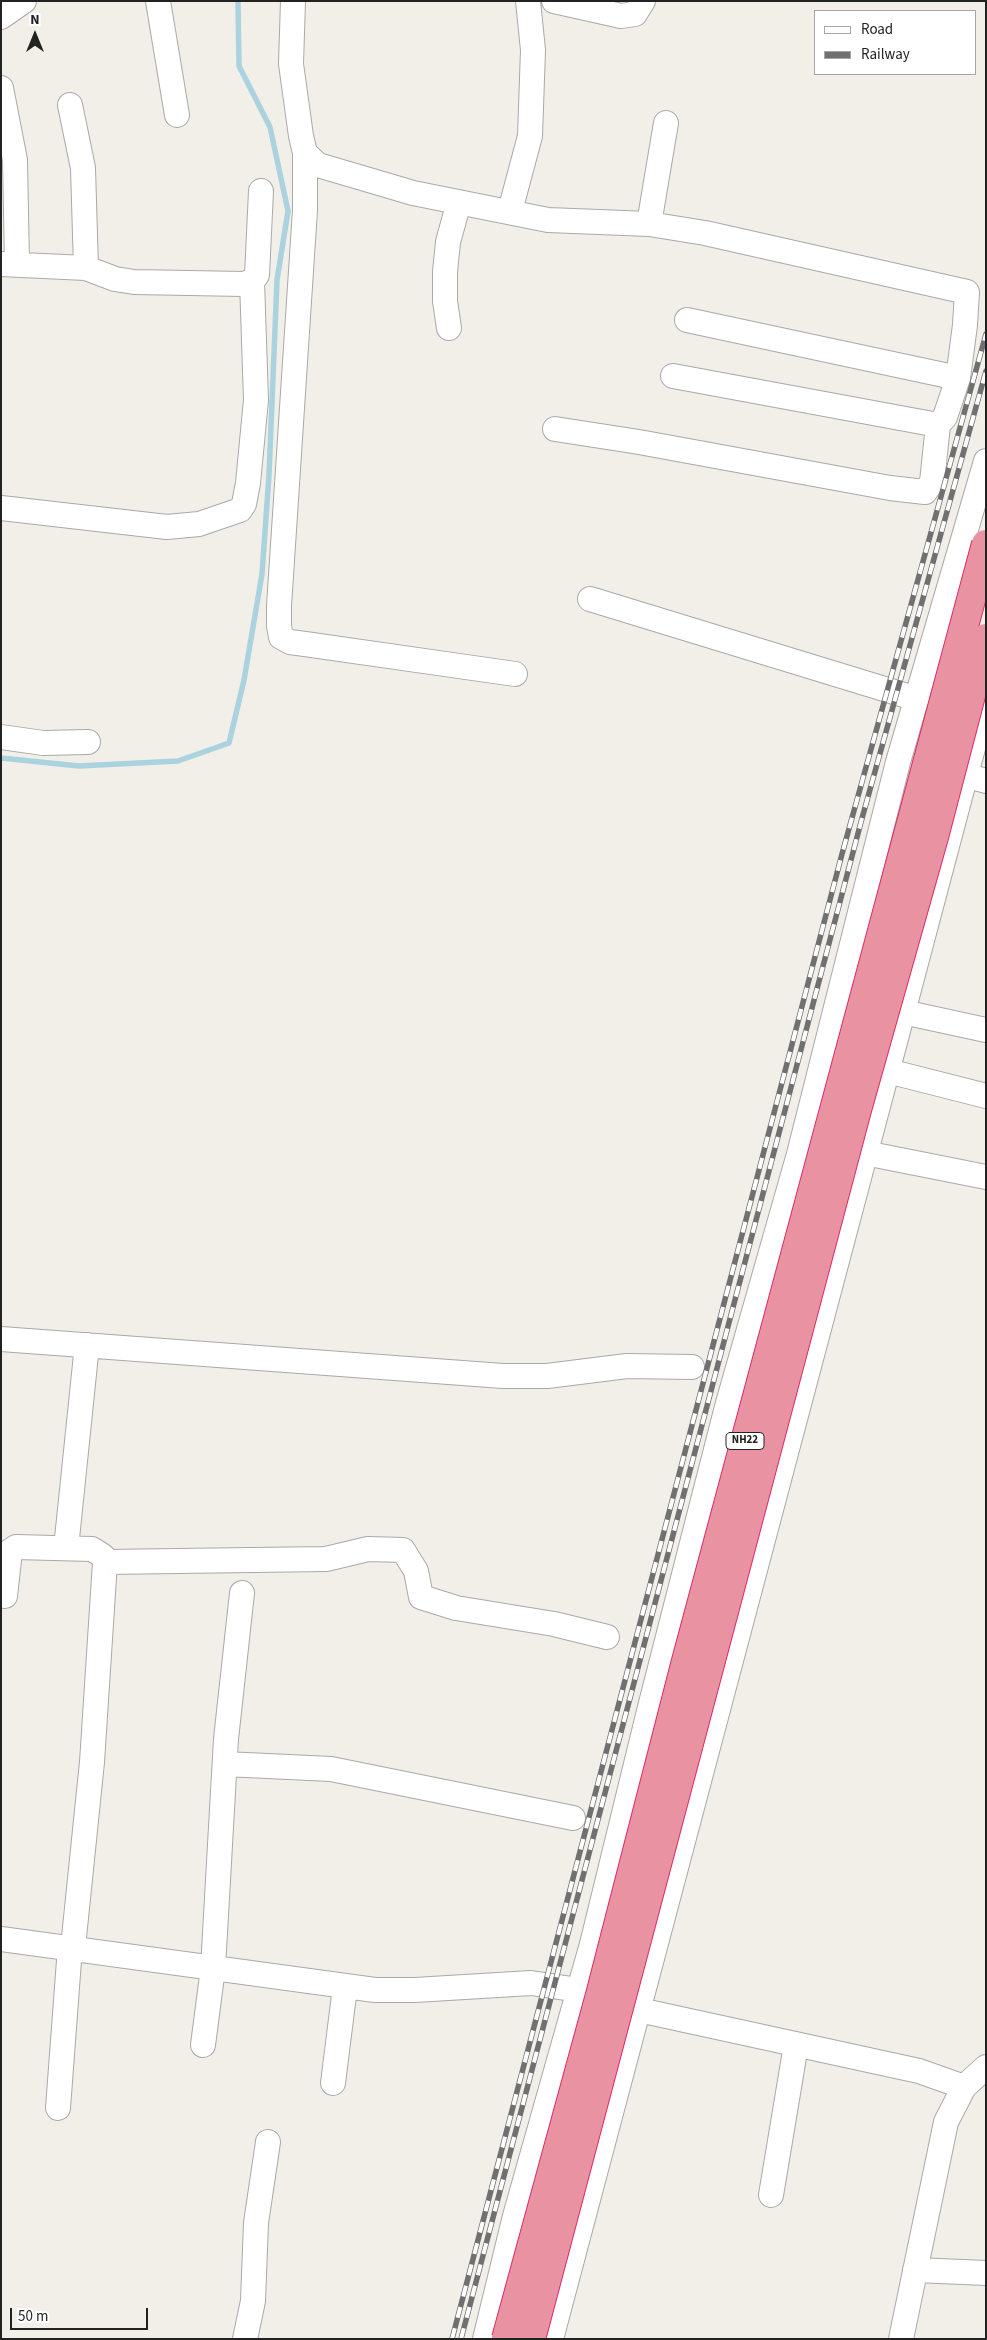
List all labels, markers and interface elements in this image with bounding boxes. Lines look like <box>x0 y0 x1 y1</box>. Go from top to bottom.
north arrow <box>10 10 60 60</box>
text: N <box>30 10 40 30</box>
legend <box>814 10 977 75</box>
text: Road <box>861 19 893 40</box>
text: Railway <box>861 44 910 65</box>
road number: NH22 <box>726 1432 764 1450</box>
scale bar <box>12 2298 150 2330</box>
text: 50 m <box>18 2306 48 2327</box>

